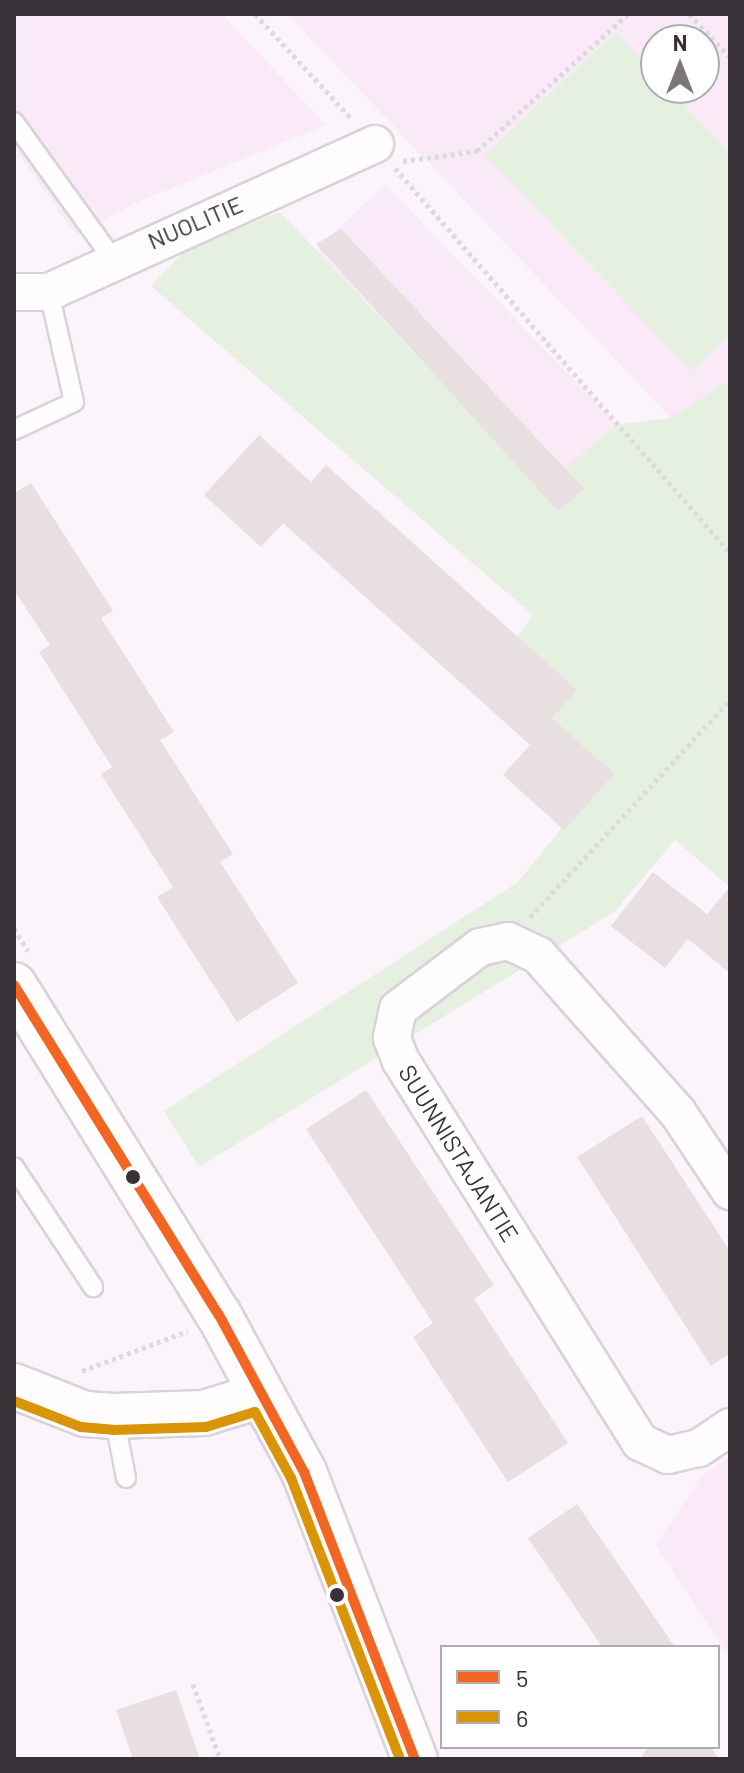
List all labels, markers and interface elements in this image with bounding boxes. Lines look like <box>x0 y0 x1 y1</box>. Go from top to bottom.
north arrow <box>640 24 720 104</box>
text: N <box>673 29 687 55</box>
street label: NUOLITIE <box>143 189 247 255</box>
street label: SUUNNISTAJANTIE <box>393 1059 525 1247</box>
unlabelled marker <box>125 1169 141 1185</box>
unlabelled marker <box>329 1587 345 1603</box>
legend <box>440 1645 720 1749</box>
text: 5 <box>516 1663 528 1692</box>
text: 6 <box>516 1703 528 1732</box>

